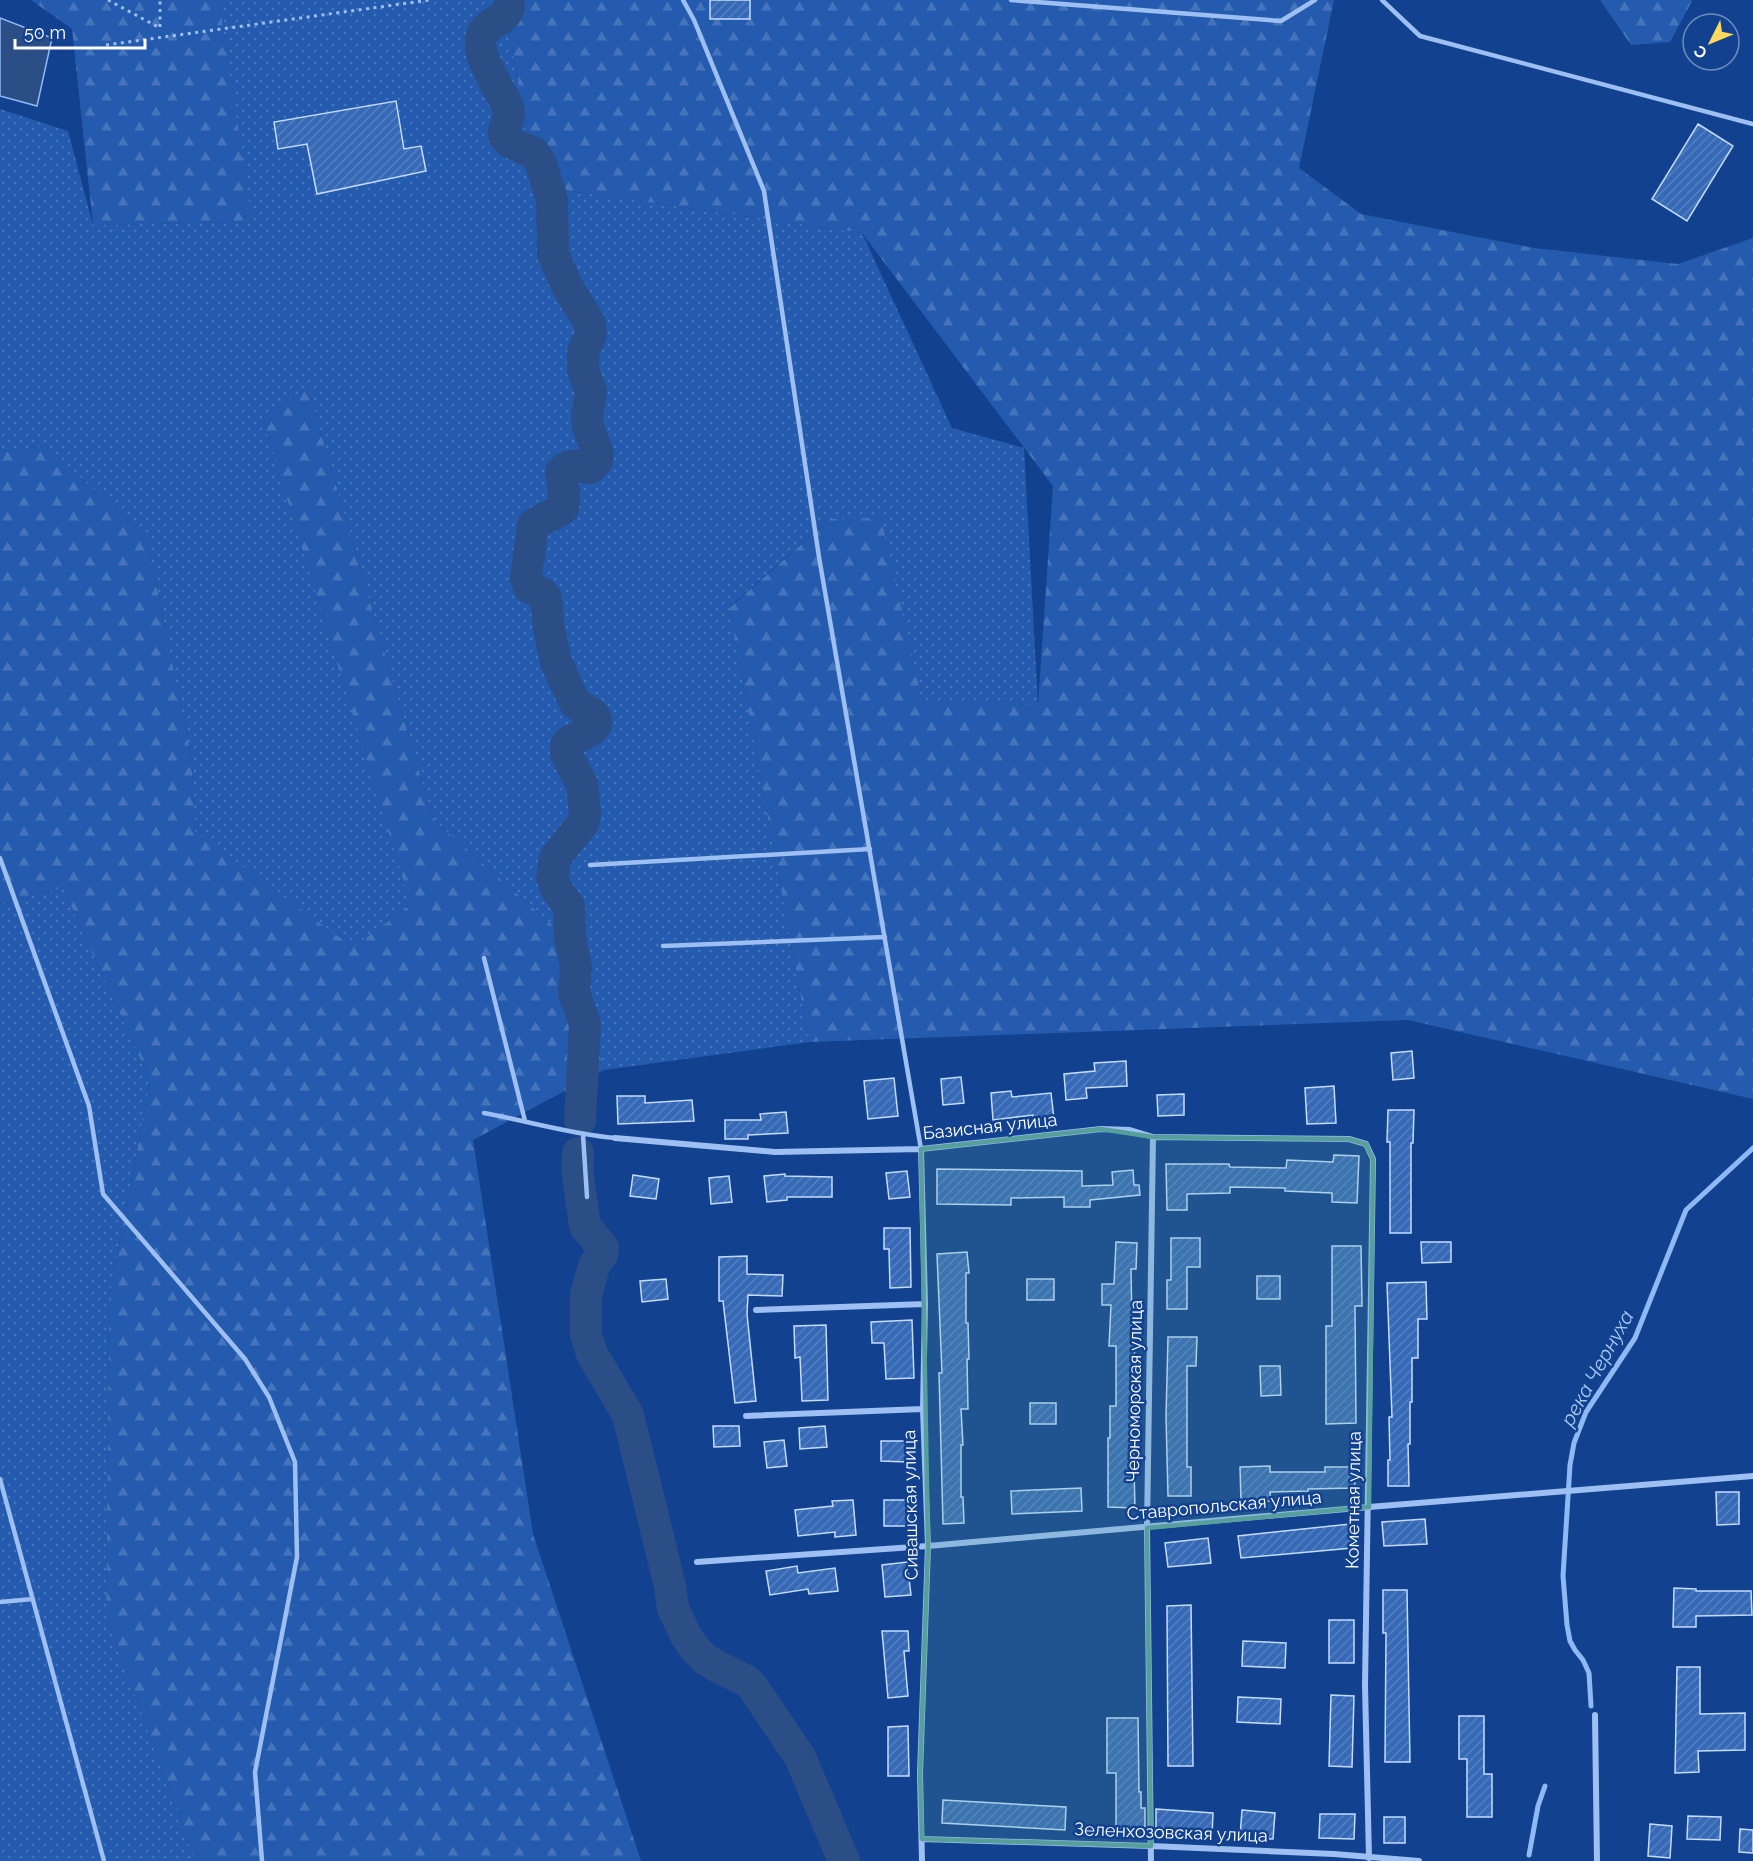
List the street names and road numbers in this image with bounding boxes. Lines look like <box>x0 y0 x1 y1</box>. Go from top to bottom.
street label: Базисная улица <box>922 1108 1058 1144</box>
street label: Черноморская улица <box>1122 1300 1146 1482</box>
street label: Сивашская улица <box>898 1430 922 1580</box>
street label: Кометная улица <box>1341 1431 1365 1569</box>
street label: Ставропольская улица <box>1126 1486 1322 1524</box>
street label: Зеленхозовская улица <box>1074 1818 1268 1846</box>

